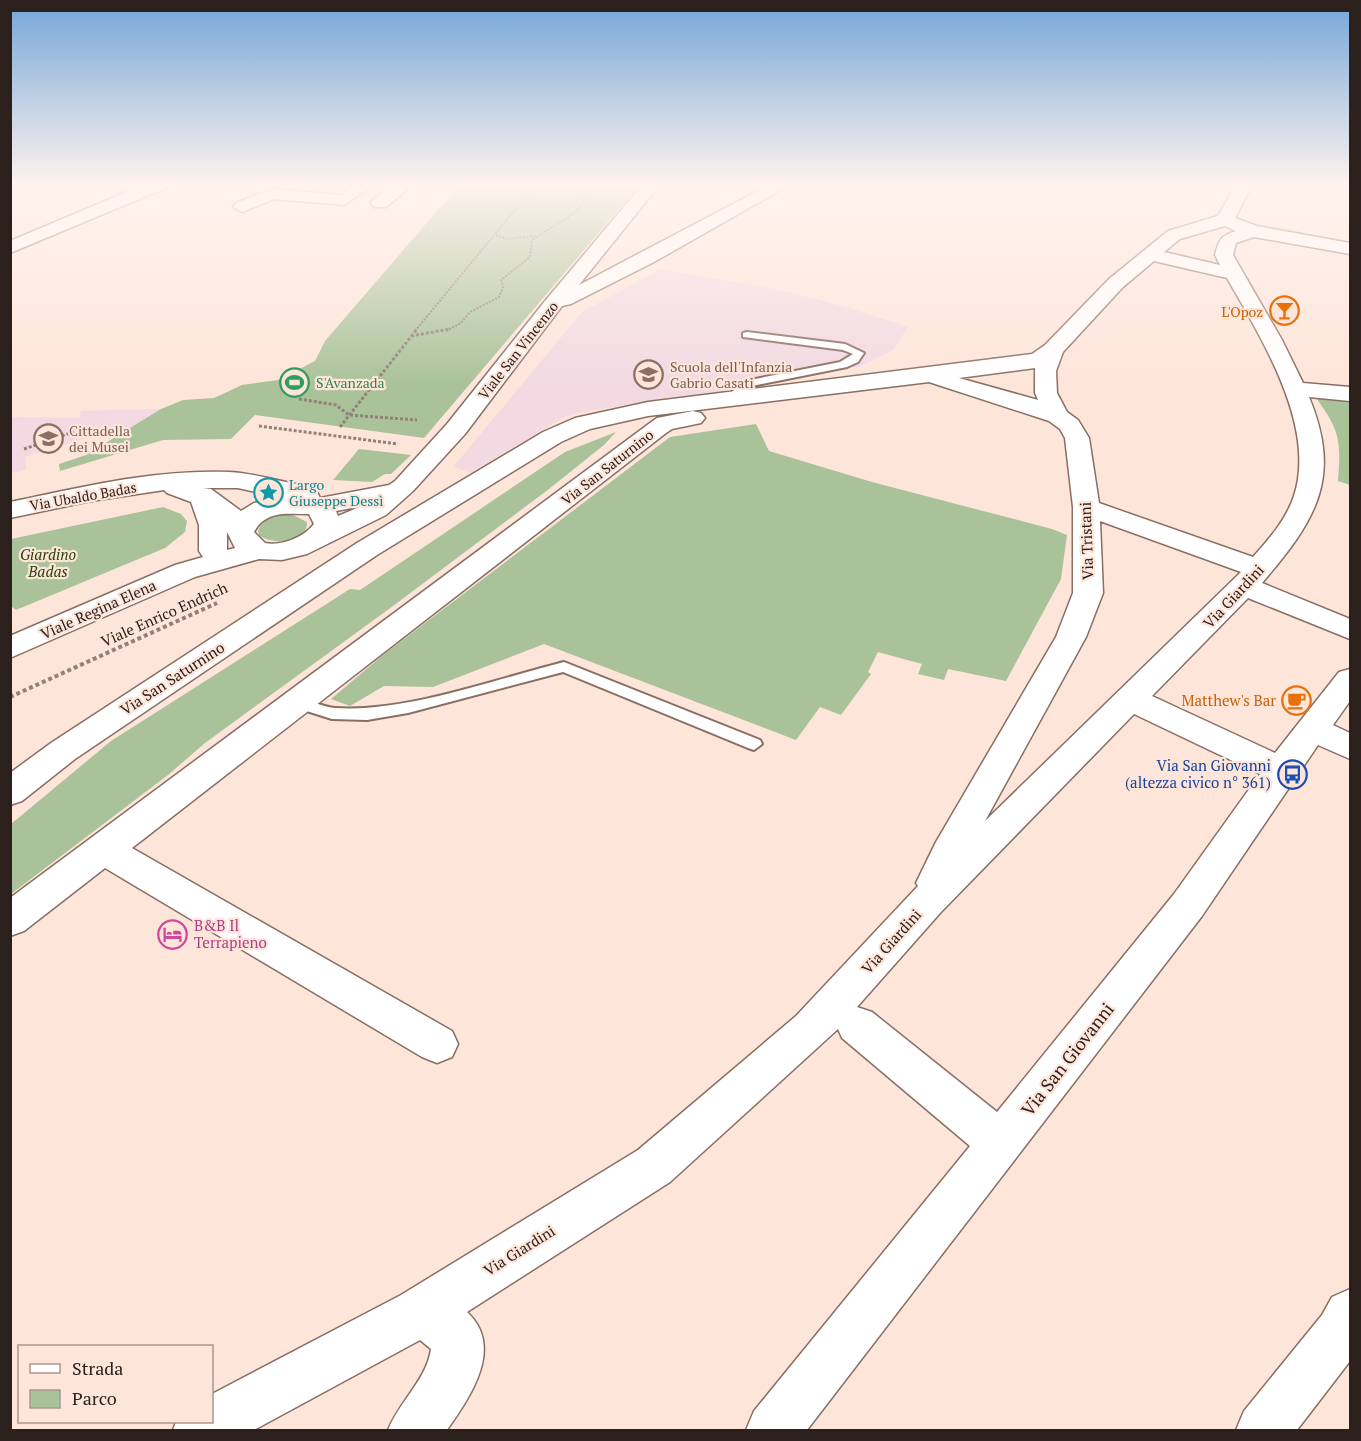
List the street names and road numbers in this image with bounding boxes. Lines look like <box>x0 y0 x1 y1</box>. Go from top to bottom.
street label: Viale San Vincenzo <box>474 297 562 403</box>
street label: Via San Saturnino <box>557 425 657 509</box>
street label: Via Ubaldo Badas <box>28 477 138 515</box>
street label: Via Tristani <box>1075 502 1097 580</box>
street label: Via Giardini <box>1198 560 1268 632</box>
street label: Viale Regina Elena <box>37 574 159 643</box>
street label: Viale Enrico Endrich <box>98 577 231 651</box>
street label: Via San Saturnino <box>116 637 228 719</box>
street label: Via Giardini <box>857 904 925 978</box>
street label: Via San Giovanni <box>1015 997 1119 1121</box>
street label: Via Giardini <box>480 1220 558 1280</box>

